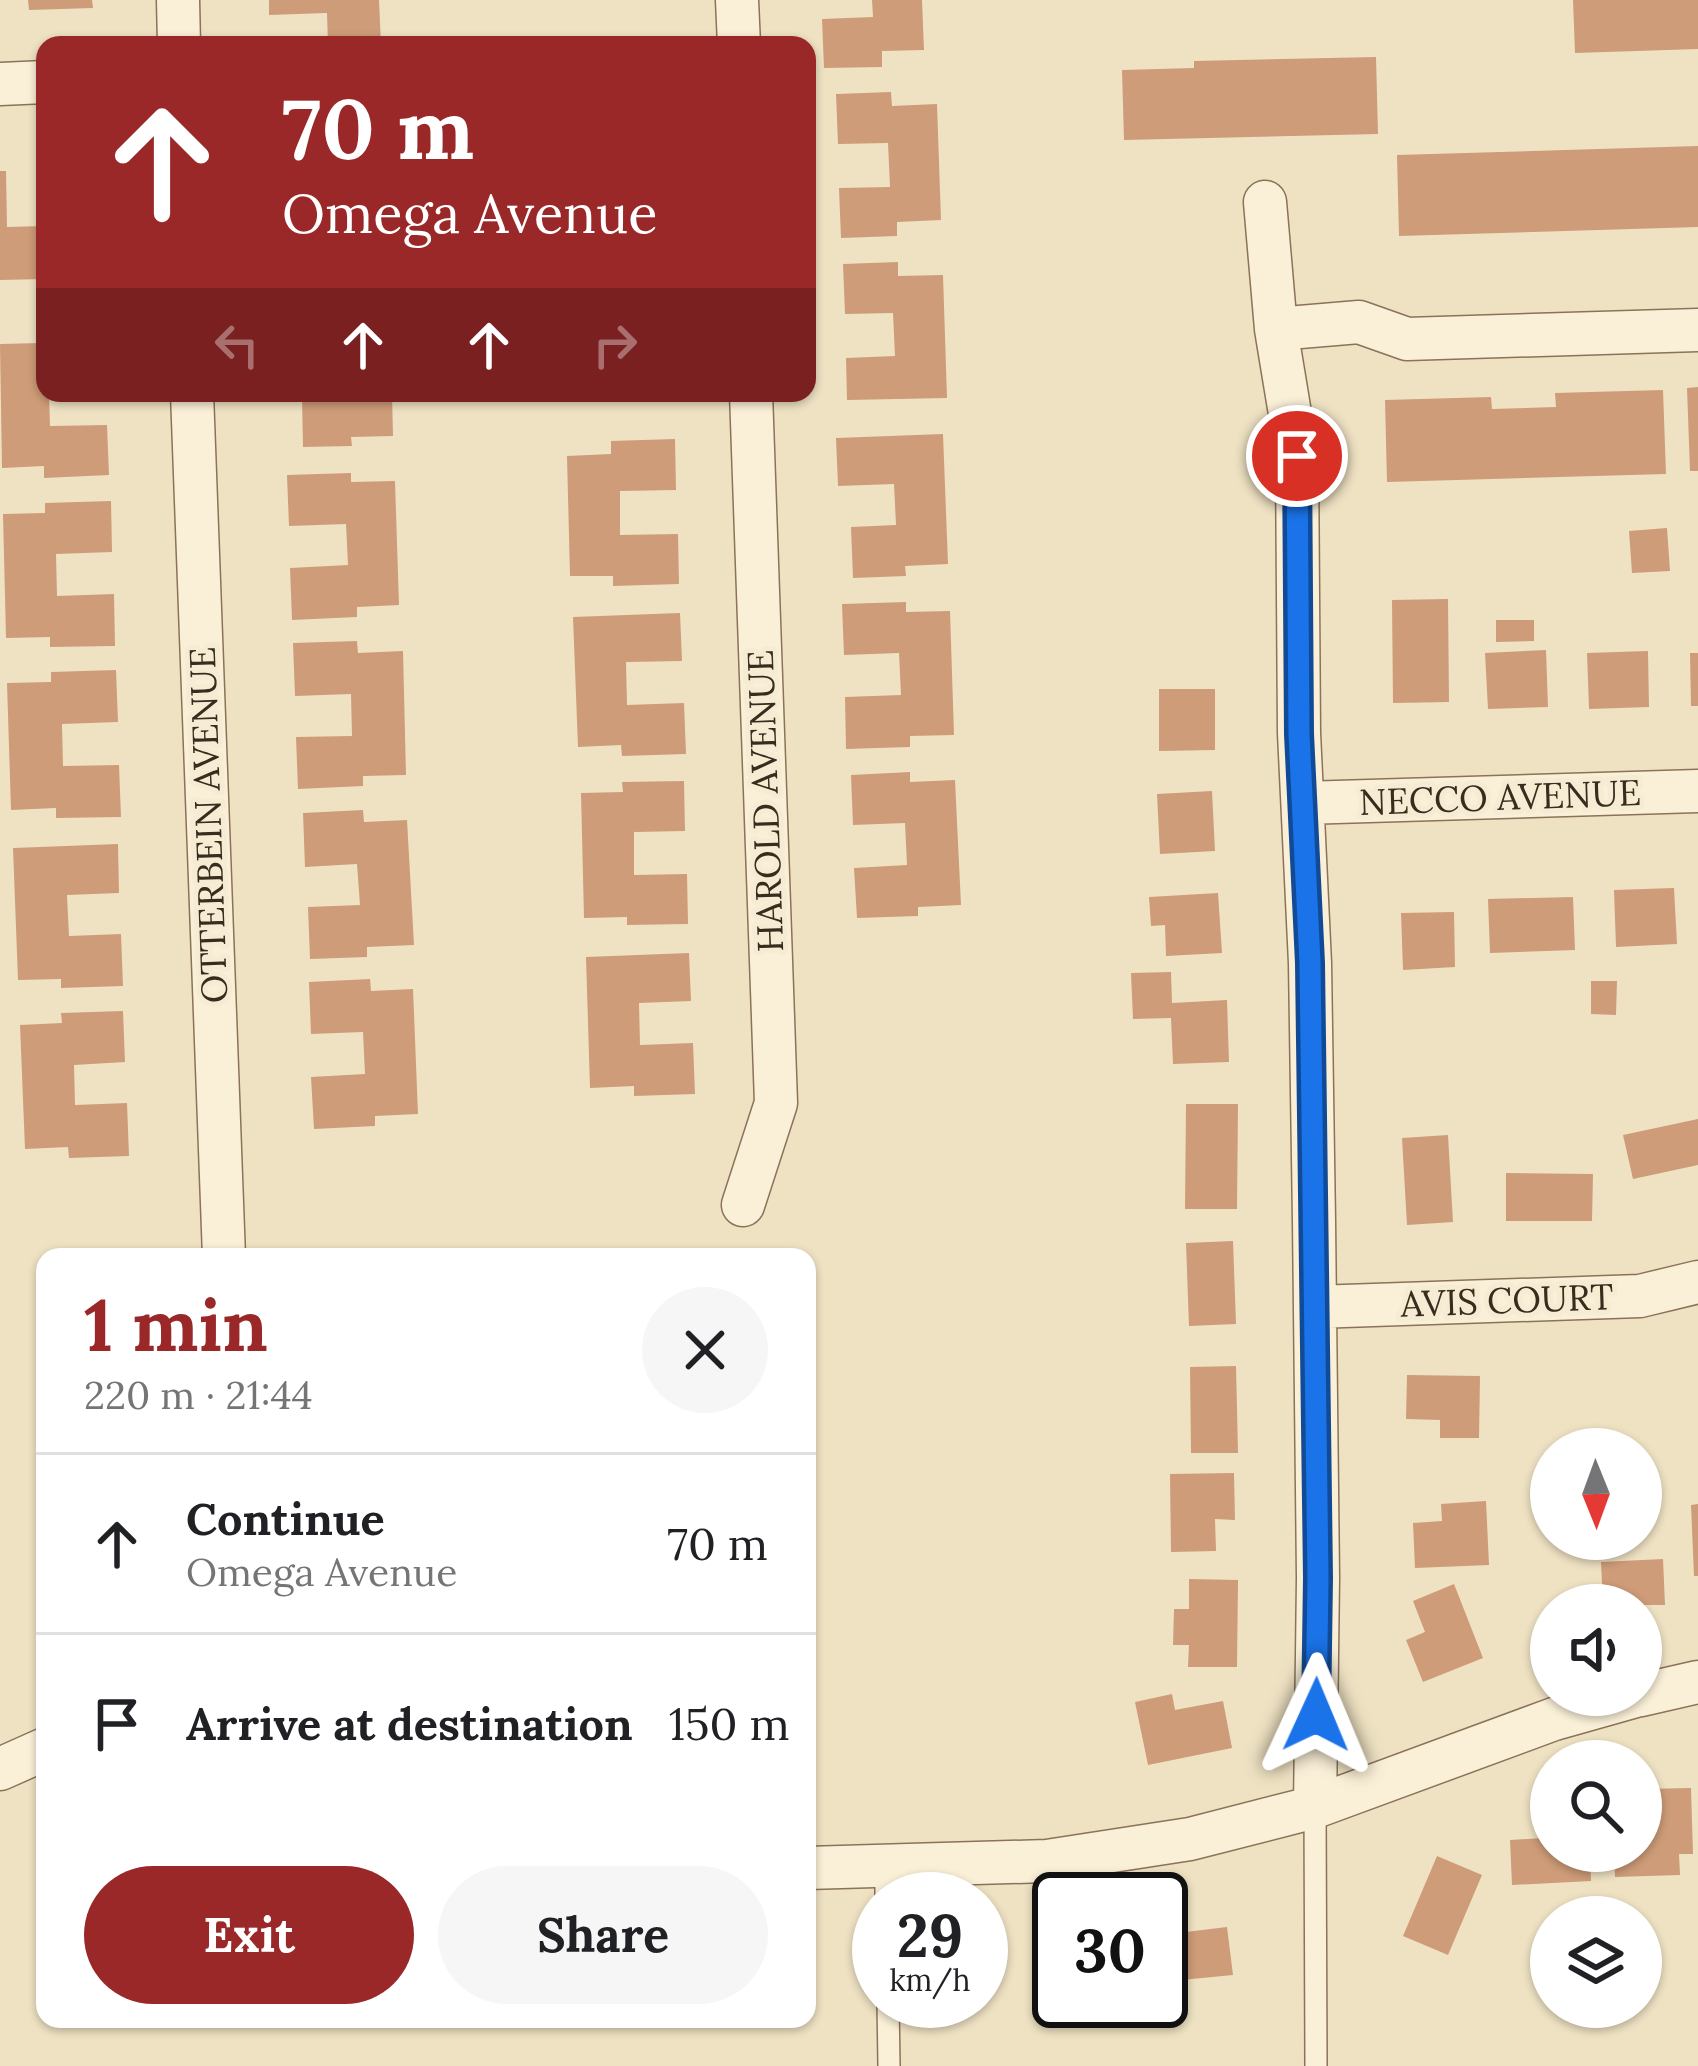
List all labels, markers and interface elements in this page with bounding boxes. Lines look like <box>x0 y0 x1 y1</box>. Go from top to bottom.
text: 70 m <box>282 74 474 182</box>
icon: ahead <box>84 84 240 240</box>
text: Omega Avenue <box>282 179 658 248</box>
icon: left <box>204 312 270 378</box>
icon: ahead <box>330 312 396 378</box>
icon: ahead <box>456 312 522 378</box>
icon: right <box>582 312 648 378</box>
pin <box>1246 405 1348 507</box>
icon: arrive <box>1264 423 1330 489</box>
street label: OTTERBEIN AVENUE <box>179 646 237 1004</box>
street label: HAROLD AVENUE <box>737 649 793 953</box>
street label: NECCO AVENUE <box>1358 769 1642 825</box>
street label: AVIS COURT <box>1399 1273 1614 1327</box>
text: 1 min <box>84 1279 268 1371</box>
button: close <box>642 1287 768 1413</box>
text: 220 m · 21:44 <box>84 1370 313 1420</box>
north arrow <box>1530 1428 1662 1560</box>
map controls <box>1530 1428 1662 2028</box>
text: Continue <box>186 1490 385 1547</box>
icon: ahead <box>84 1511 150 1577</box>
text: 70 m <box>667 1515 768 1572</box>
text: Omega Avenue <box>186 1547 457 1597</box>
button: sound <box>1530 1584 1662 1716</box>
position arrow <box>1253 1652 1379 1778</box>
icon: arrive <box>84 1691 150 1757</box>
text: Arrive at destination <box>186 1695 633 1752</box>
text: 150 m <box>669 1695 790 1752</box>
button: search <box>1530 1740 1662 1872</box>
button: Exit <box>84 1866 414 2004</box>
button: Share <box>438 1866 768 2004</box>
speed limit sign: 30 <box>1032 1872 1188 2028</box>
button: layers <box>1530 1896 1662 2028</box>
text: 29 <box>897 1897 963 1973</box>
text: km/h <box>889 1961 971 1999</box>

